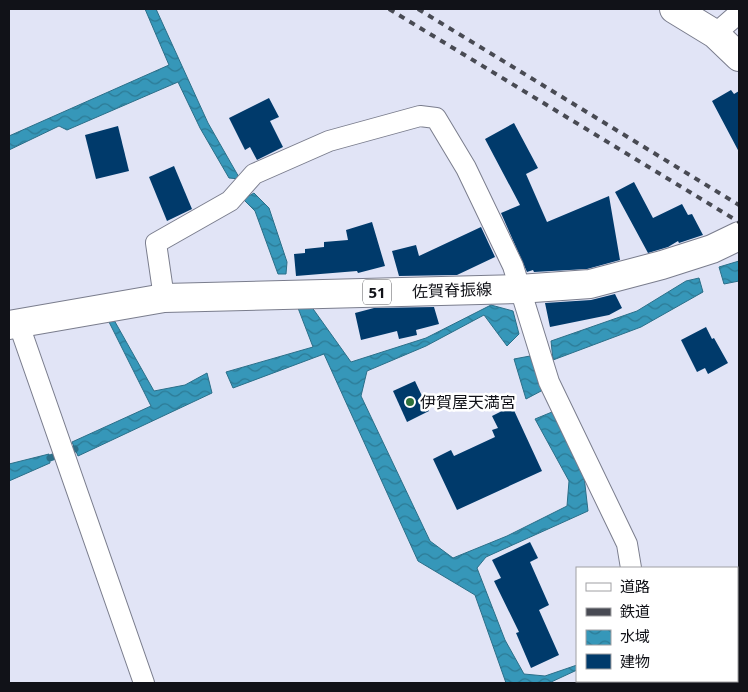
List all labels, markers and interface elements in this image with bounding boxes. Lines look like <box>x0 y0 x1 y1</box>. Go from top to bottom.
street label: 佐賀脊振線 <box>412 278 492 302</box>
road number: 51 <box>363 280 391 304</box>
place label: 伊賀屋天満宮 <box>420 391 516 413</box>
marker: 伊賀屋天満宮 <box>404 396 416 408</box>
legend <box>576 567 738 682</box>
text: 道路 <box>620 576 650 596</box>
text: 鉄道 <box>620 601 650 621</box>
text: 水域 <box>620 626 650 646</box>
text: 建物 <box>620 651 650 671</box>

